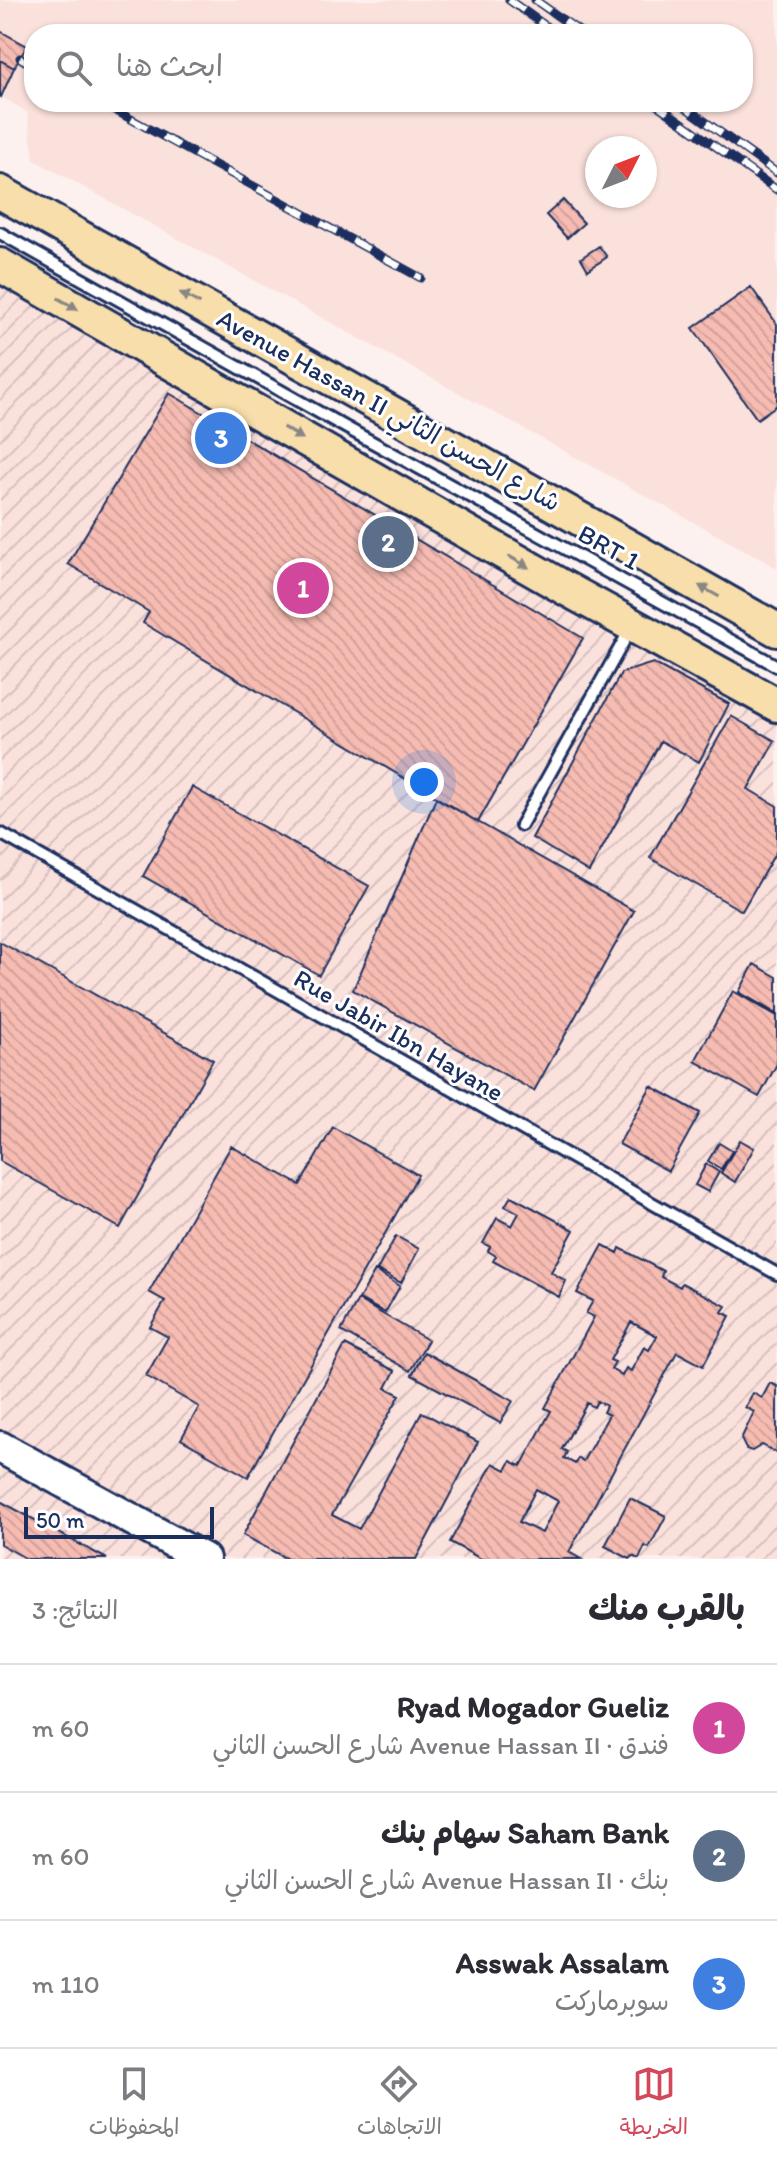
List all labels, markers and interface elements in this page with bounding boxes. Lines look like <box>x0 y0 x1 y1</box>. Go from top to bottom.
search box <box>24 24 753 112</box>
icon: search <box>52 46 96 90</box>
text: ابحث هنا <box>116 47 223 84</box>
north arrow <box>585 136 657 208</box>
one-way arrow <box>179 291 201 305</box>
one-way arrow <box>57 297 79 311</box>
street label: Avenue Hassan II شارع الحسن الثاني <box>208 302 567 524</box>
pin: 3 <box>195 408 247 468</box>
one-way arrow <box>282 426 305 440</box>
pin: 2 <box>362 512 414 572</box>
street label: BRT 1 <box>573 517 645 577</box>
one-way arrow <box>508 555 530 569</box>
pin: 1 <box>277 558 329 618</box>
one-way arrow <box>698 584 720 598</box>
your location <box>404 762 444 802</box>
street label: Rue Jabir Ibn Hayane <box>288 962 510 1108</box>
scale bar <box>24 1503 214 1539</box>
text: 50 m <box>36 1507 85 1534</box>
text: بالقرب منك <box>588 1588 745 1629</box>
text: النتائج: 3 <box>32 1594 118 1626</box>
text: Ryad Mogador Gueliz <box>397 1688 669 1725</box>
text: 60 m <box>32 1712 90 1744</box>
text: 1 <box>713 1712 725 1744</box>
text: فندق · Avenue Hassan II شارع الحسن الثاني <box>212 1729 669 1761</box>
text: Saham Bank سهام بنك <box>381 1814 669 1851</box>
text: 60 m <box>32 1840 90 1872</box>
text: 2 <box>712 1840 726 1872</box>
text: بنك · Avenue Hassan II شارع الحسن الثاني <box>224 1864 669 1896</box>
text: Asswak Assalam <box>456 1944 669 1981</box>
text: 110 m <box>32 1968 100 2000</box>
text: 3 <box>712 1968 726 2000</box>
text: سوبرماركت <box>555 1985 669 2017</box>
tab: المحفوظات <box>89 2062 179 2146</box>
tab: الاتجاهات <box>357 2062 442 2146</box>
tab: الخريطة <box>620 2062 688 2146</box>

